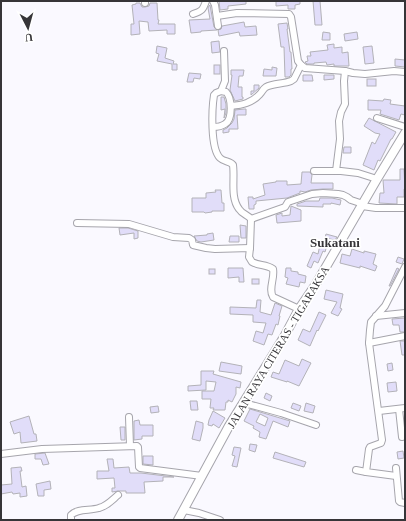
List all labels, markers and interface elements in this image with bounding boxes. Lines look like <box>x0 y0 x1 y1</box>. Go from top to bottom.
north arrow <box>8 8 48 48</box>
text: U <box>24 32 34 44</box>
district label: Sukatani <box>310 235 360 250</box>
street label: JALAN RAYA CITERAS - TIGARAKSA <box>225 264 331 430</box>

